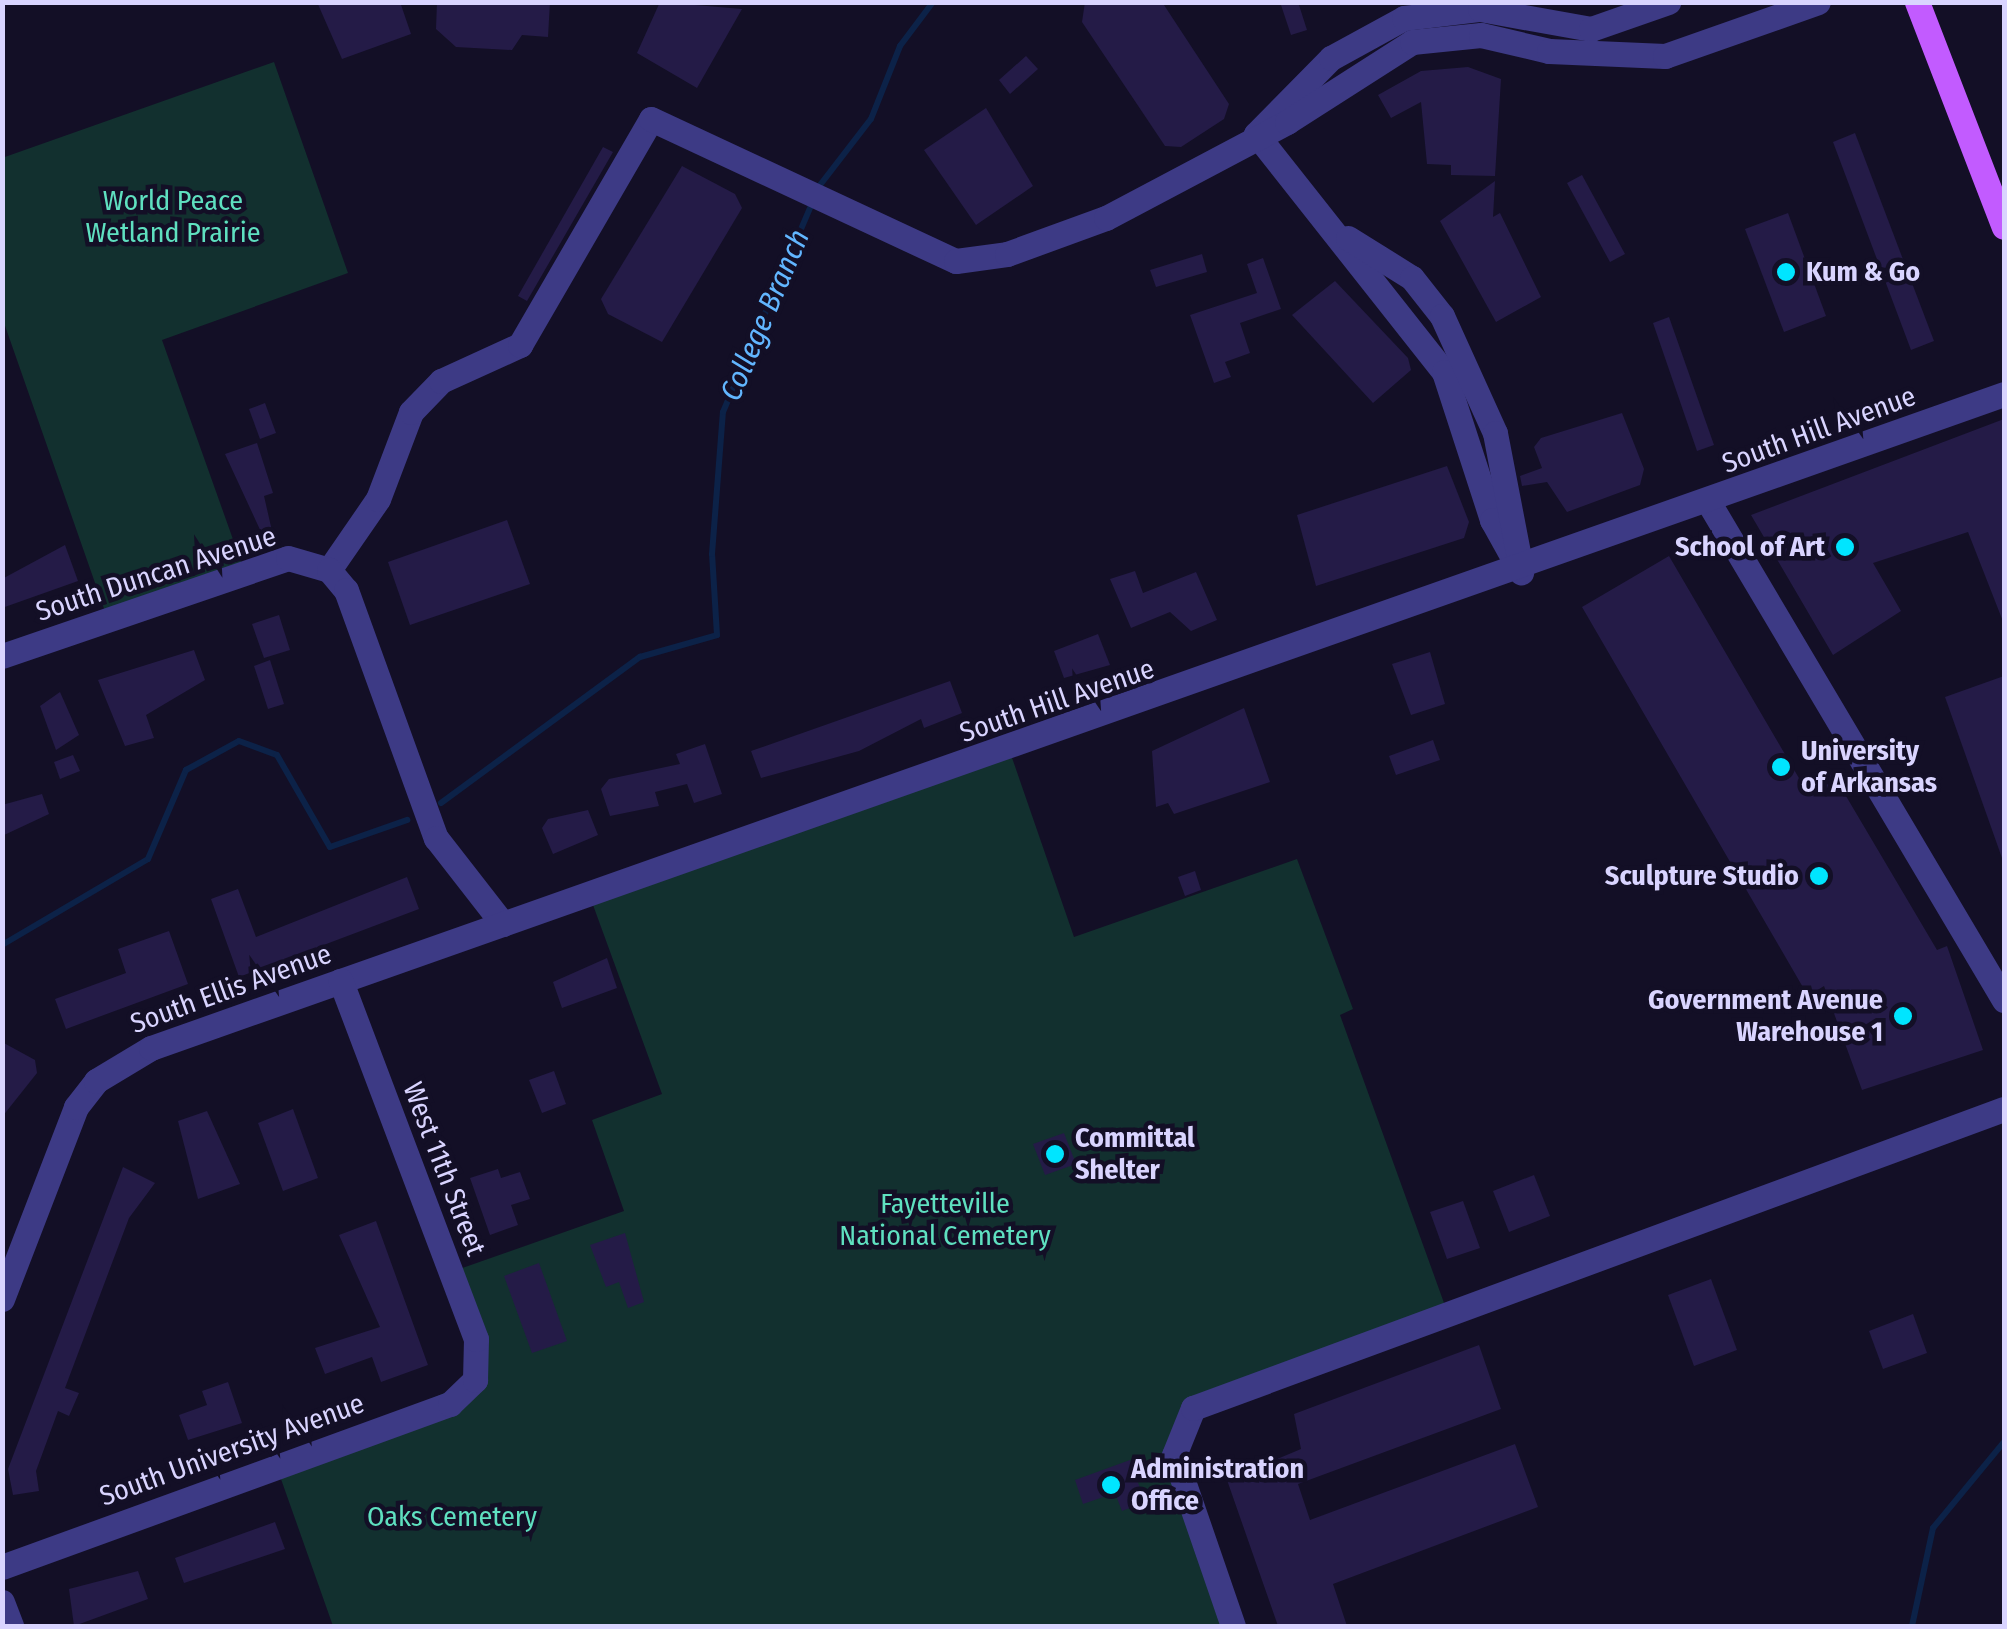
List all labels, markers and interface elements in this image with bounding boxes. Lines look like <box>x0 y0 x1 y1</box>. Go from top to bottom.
park label: World Peace Wetland Prairie <box>85 184 261 250</box>
water label: College Branch <box>713 224 817 406</box>
place label: Kum & Go <box>1806 255 1920 289</box>
marker: Kum & Go <box>1775 261 1797 283</box>
street label: South Hill Avenue <box>1718 379 1920 481</box>
street label: South Duncan Avenue <box>32 519 280 629</box>
place label: School of Art <box>1675 530 1825 564</box>
marker: School of Art <box>1834 536 1856 558</box>
street label: South Hill Avenue <box>955 652 1159 750</box>
place label: University of Arkansas <box>1801 734 1937 800</box>
marker: University of Arkansas <box>1770 756 1792 778</box>
place label: Sculpture Studio <box>1605 859 1799 893</box>
marker: Sculpture Studio <box>1808 865 1830 887</box>
street label: South Ellis Avenue <box>126 937 336 1041</box>
place label: Government Avenue Warehouse 1 <box>1648 983 1883 1049</box>
marker: Government Avenue Warehouse 1 <box>1892 1005 1914 1027</box>
street label: West 11th Street <box>396 1078 492 1260</box>
place label: Committal Shelter <box>1075 1121 1195 1187</box>
marker: Committal Shelter <box>1044 1143 1066 1165</box>
park label: Fayetteville National Cemetery <box>839 1187 1051 1253</box>
street label: South University Avenue <box>95 1387 369 1513</box>
place label: Administration Office <box>1131 1452 1304 1518</box>
marker: Administration Office <box>1100 1474 1122 1496</box>
park label: Oaks Cemetery <box>367 1500 537 1534</box>

